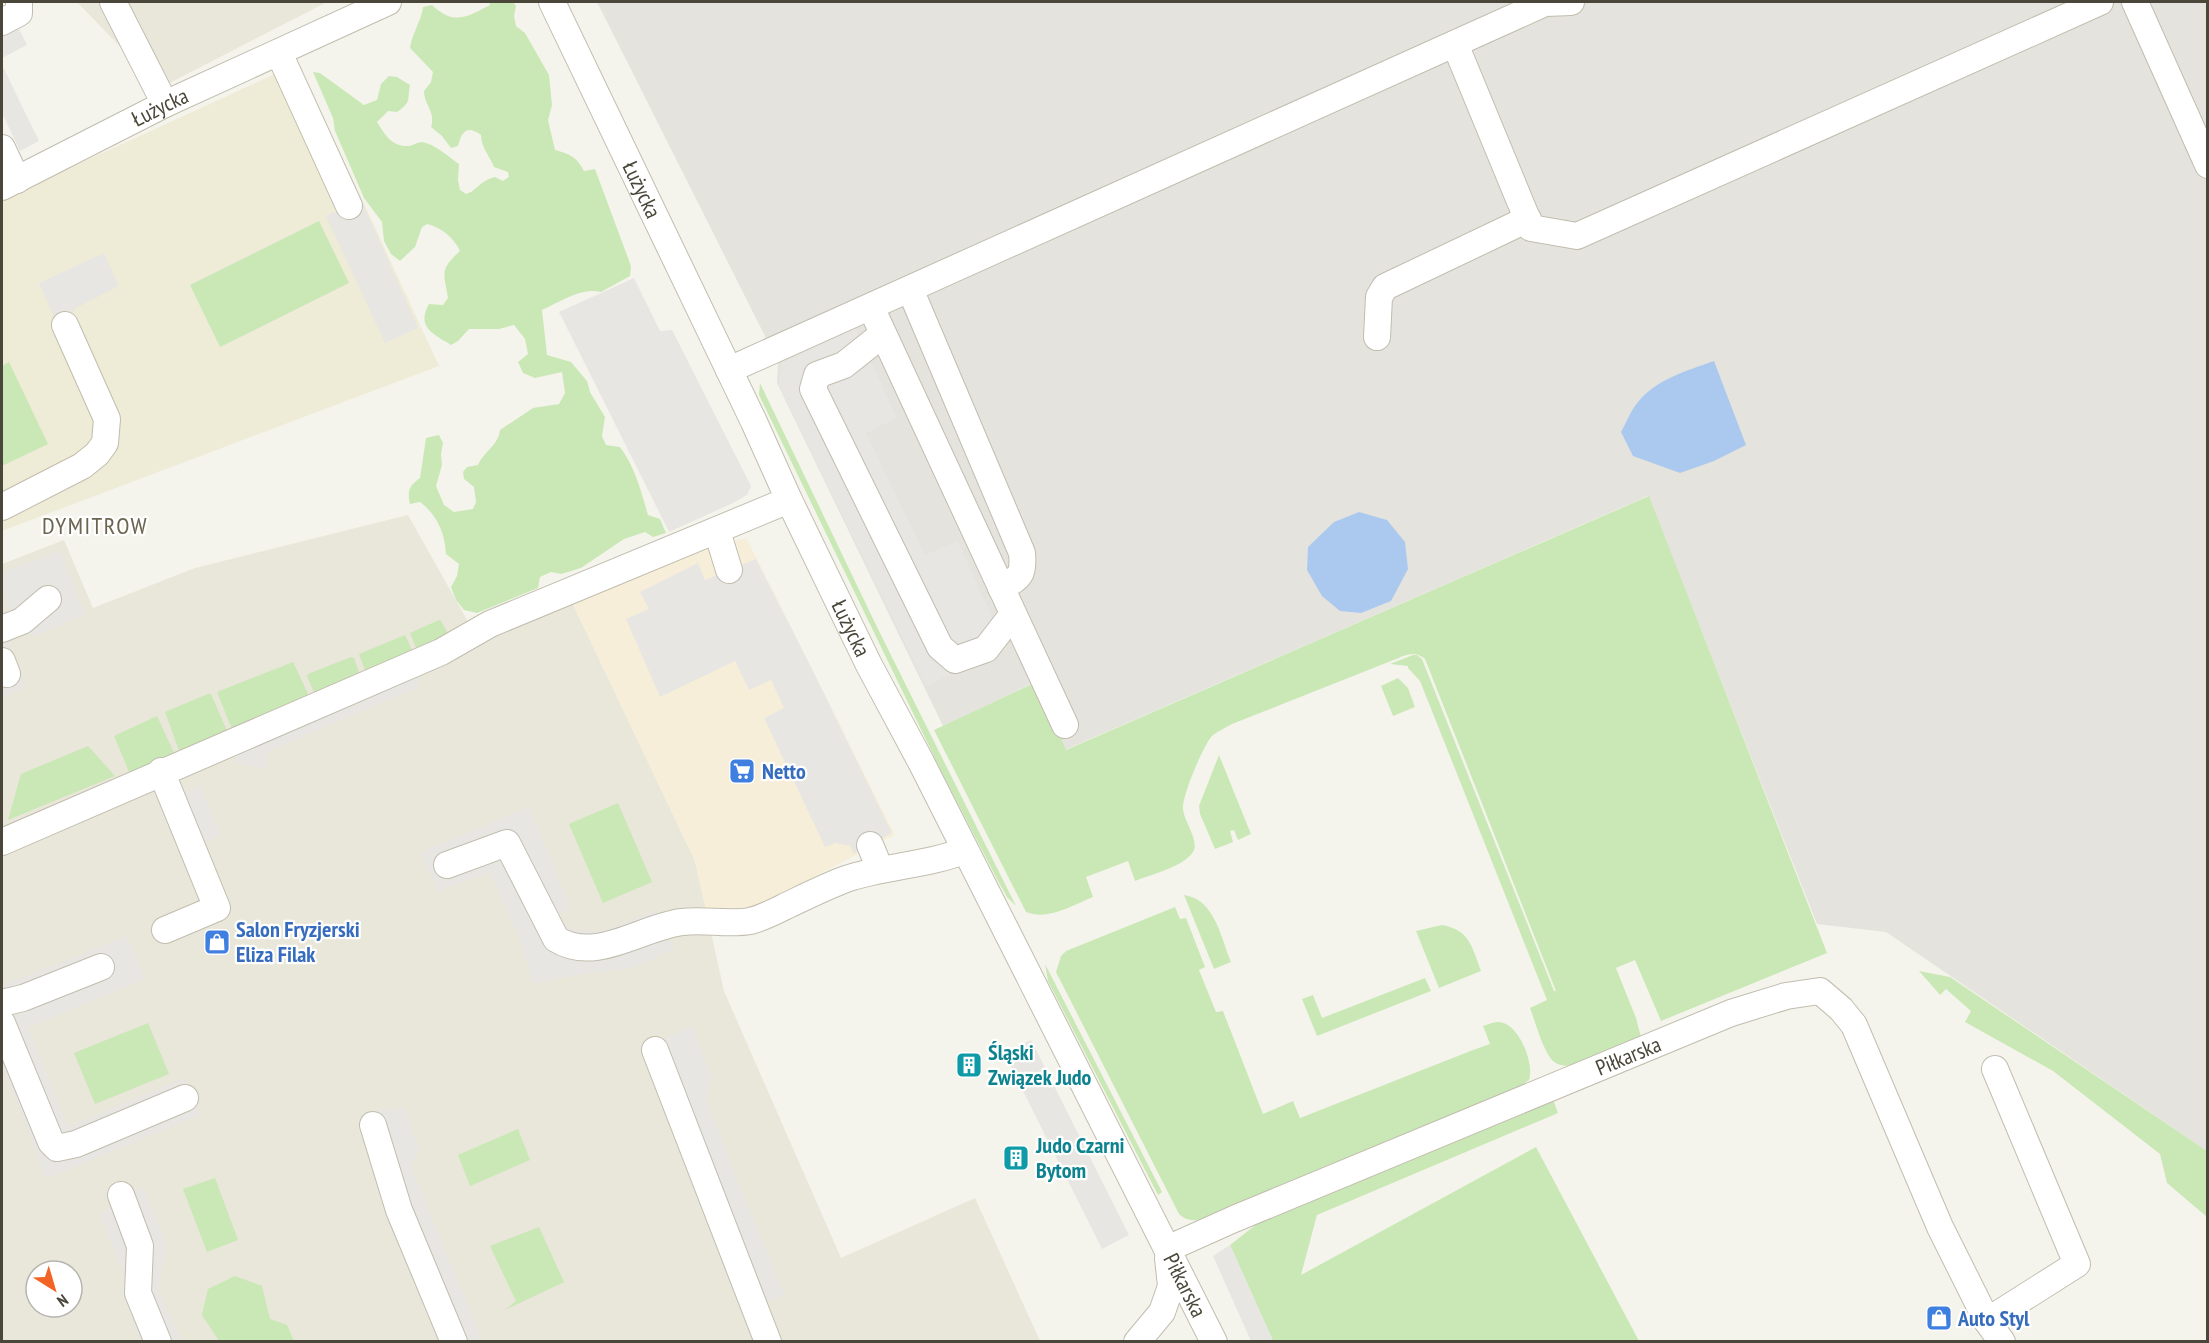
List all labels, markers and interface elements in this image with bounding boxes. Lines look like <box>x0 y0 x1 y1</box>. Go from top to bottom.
street label: Łużycka <box>127 81 193 133</box>
street label: Łużycka <box>617 156 668 222</box>
district label: DYMITROW <box>42 510 148 541</box>
street label: Łużycka <box>826 595 877 661</box>
supermarket icon: Netto <box>727 756 757 786</box>
place label: Netto <box>762 757 806 785</box>
place label: Salon Fryzjerski Eliza Filak <box>236 915 360 968</box>
shop icon: Salon Fryzjerski Eliza Filak <box>202 927 232 957</box>
street label: Piłkarska <box>1591 1030 1665 1082</box>
place label: Śląski Związek Judo <box>988 1038 1092 1091</box>
building icon: Śląski Związek Judo <box>954 1050 984 1080</box>
place label: Judo Czarni Bytom <box>1035 1131 1125 1184</box>
building icon: Judo Czarni Bytom <box>1001 1143 1031 1173</box>
street label: Piłkarska <box>1157 1248 1213 1322</box>
north arrow <box>24 1259 84 1319</box>
text: N <box>54 1290 72 1312</box>
shop icon: Auto Styl <box>1924 1303 1954 1333</box>
place label: Auto Styl <box>1957 1304 2030 1332</box>

